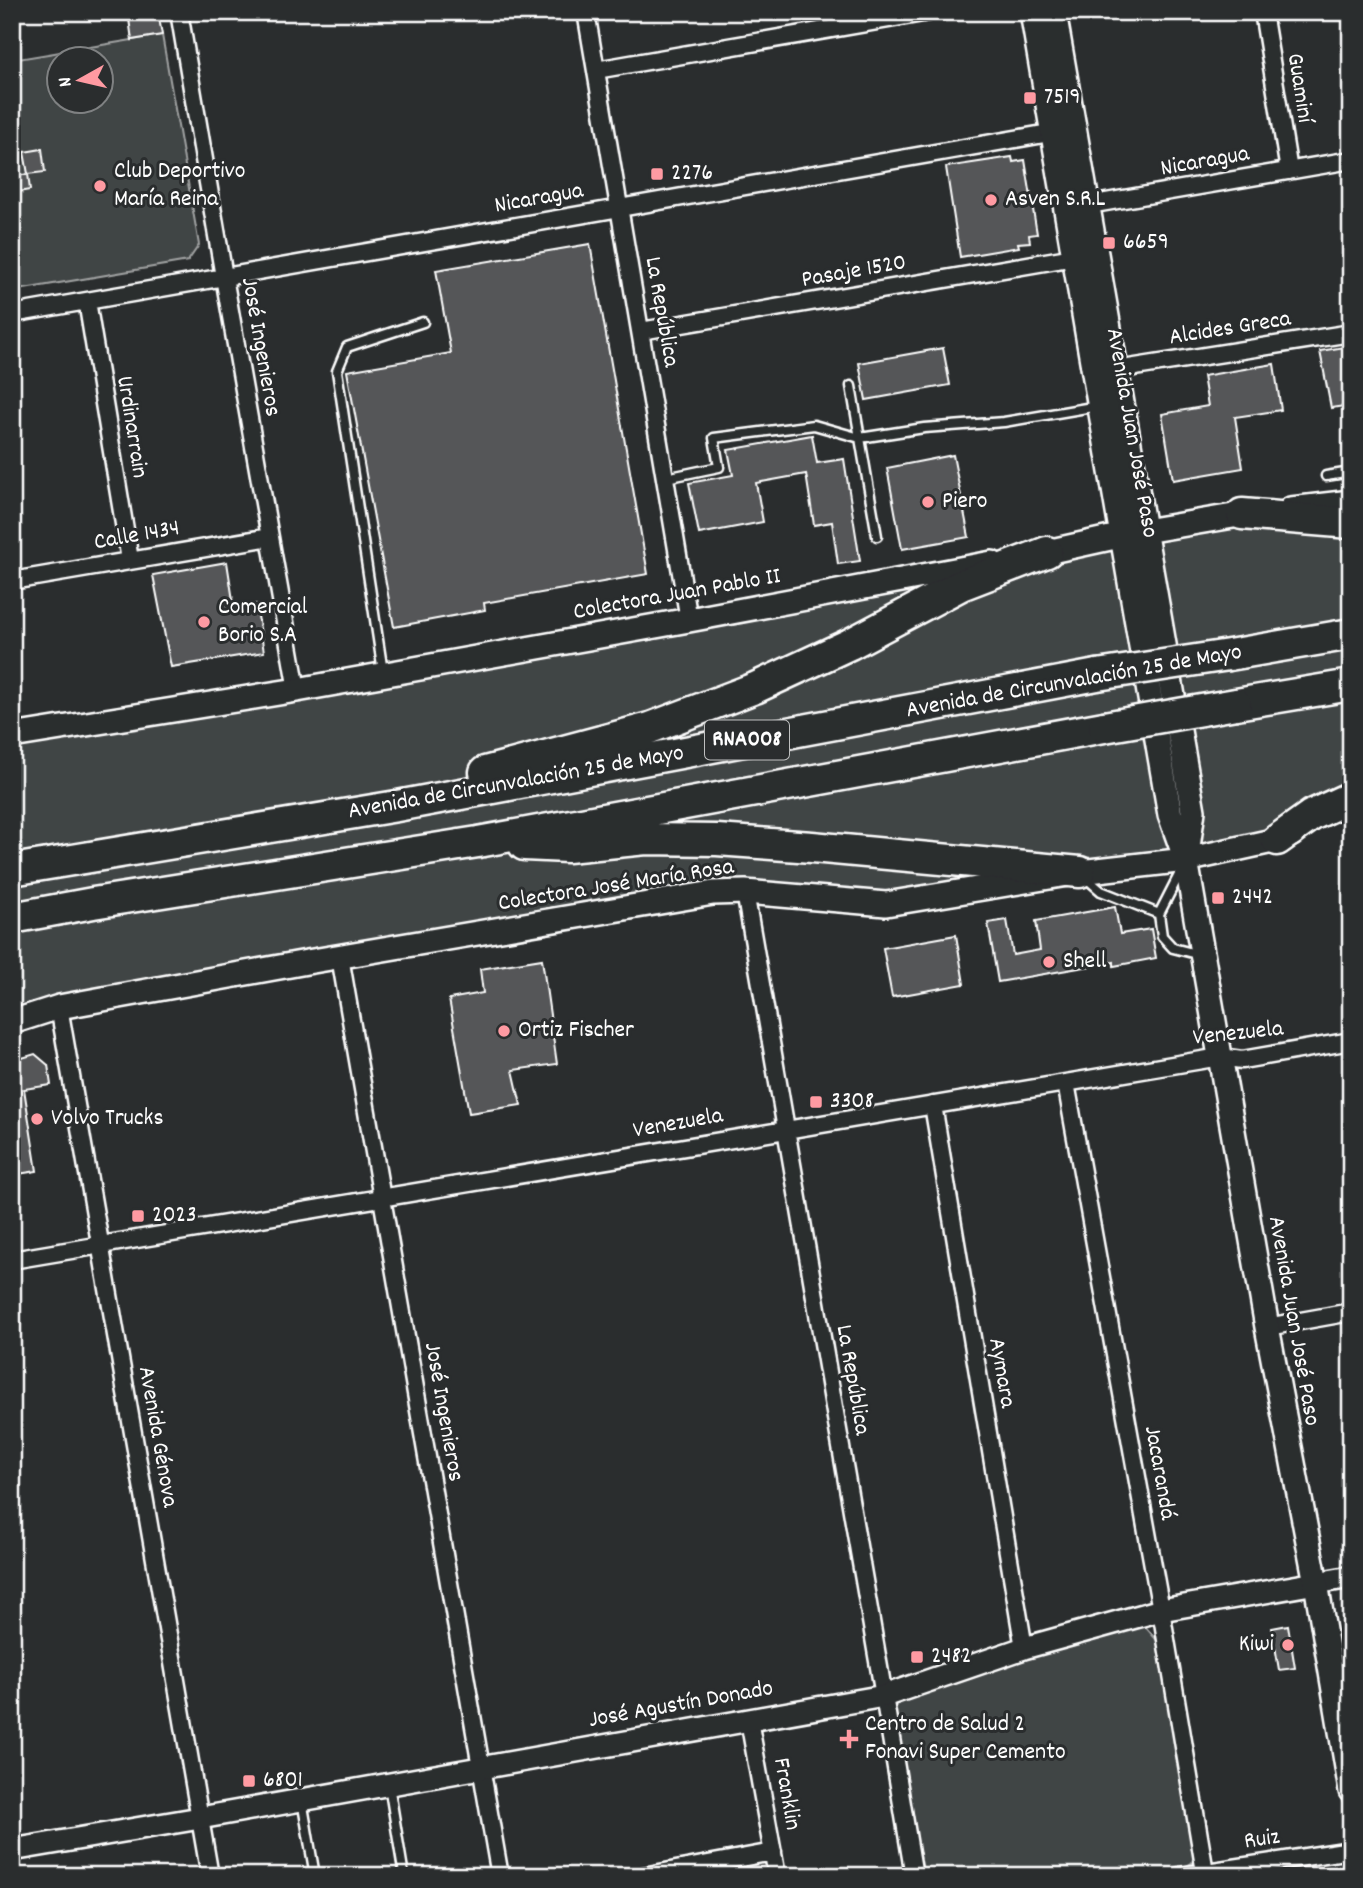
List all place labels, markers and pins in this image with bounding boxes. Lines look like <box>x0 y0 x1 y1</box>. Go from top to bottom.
place label: 7519 <box>1044 81 1081 115</box>
marker: 7519 <box>1022 90 1038 106</box>
place label: Club Deportivo María Reina <box>114 155 245 217</box>
place label: 2276 <box>671 157 713 191</box>
marker: 2276 <box>649 166 665 182</box>
marker: Club Deportivo María Reina <box>92 178 108 194</box>
place label: Asven S.R.L <box>1005 183 1106 217</box>
marker: Asven S.R.L <box>983 192 999 208</box>
place label: 6659 <box>1123 226 1169 260</box>
marker: 6659 <box>1101 235 1117 251</box>
place label: Piero <box>942 485 987 519</box>
marker: Piero <box>920 494 936 510</box>
place label: Comercial Borio S.A <box>218 591 308 653</box>
marker: Comercial Borio S.A <box>196 614 212 630</box>
place label: 2442 <box>1232 881 1273 915</box>
marker: 2442 <box>1210 890 1226 906</box>
place label: Shell <box>1063 945 1107 979</box>
marker: Shell <box>1041 954 1057 970</box>
place label: Ortiz Fischer <box>518 1014 634 1048</box>
marker: Ortiz Fischer <box>496 1023 512 1039</box>
place label: 3308 <box>830 1085 874 1119</box>
marker: 3308 <box>808 1094 824 1110</box>
place label: Volvo Trucks <box>51 1102 164 1136</box>
marker: Volvo Trucks <box>29 1111 45 1127</box>
place label: 2023 <box>152 1199 197 1233</box>
marker: 2023 <box>130 1208 146 1224</box>
place label: Kiwi <box>1239 1628 1274 1662</box>
marker: Kiwi <box>1280 1637 1296 1653</box>
place label: 2482 <box>931 1640 972 1674</box>
marker: 2482 <box>909 1649 925 1665</box>
place label: Centro de Salud 2 Fonavi Super Cemento <box>865 1708 1066 1770</box>
marker: Centro de Salud 2 Fonavi Super Cemento <box>839 1729 859 1749</box>
place label: 6801 <box>263 1764 303 1798</box>
marker: 6801 <box>241 1773 257 1789</box>

